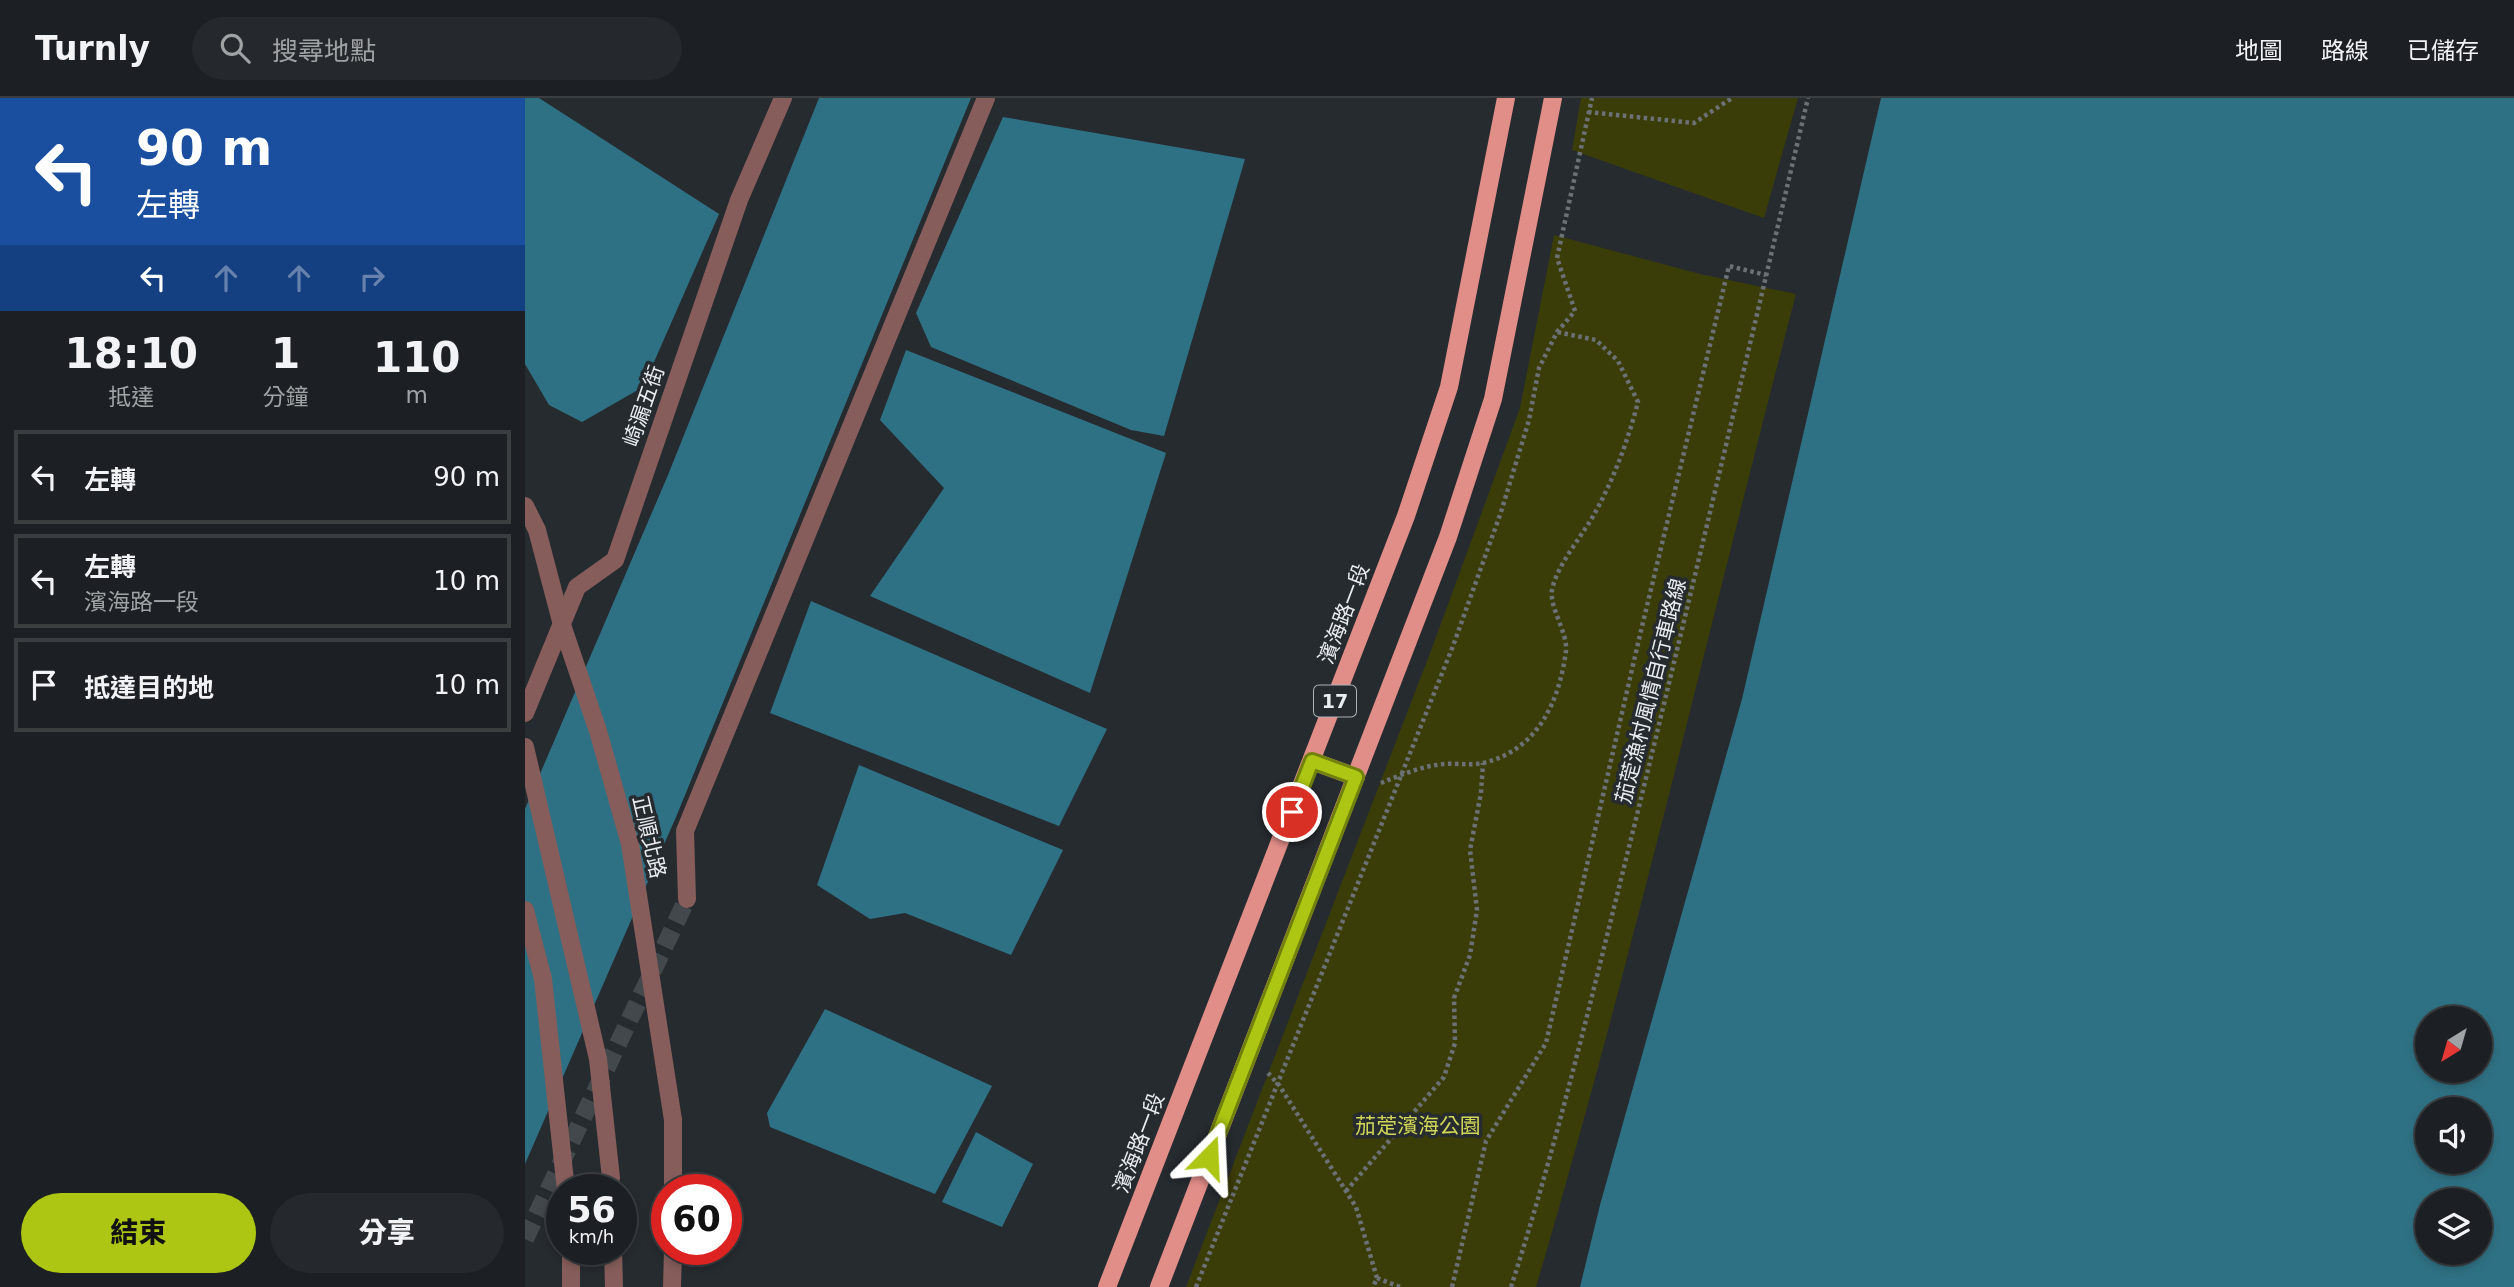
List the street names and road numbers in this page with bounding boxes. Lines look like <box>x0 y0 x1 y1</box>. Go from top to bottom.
street label: 崎漏五街 <box>619 362 669 450</box>
street label: 濱海路一段 <box>1314 561 1374 667</box>
street label: 茄萣漁村風情自行車路線 <box>1611 576 1691 806</box>
road number: 17 <box>1314 686 1356 716</box>
street label: 正順北路 <box>628 793 670 881</box>
street label: 濱海路一段 <box>1109 1090 1169 1196</box>

